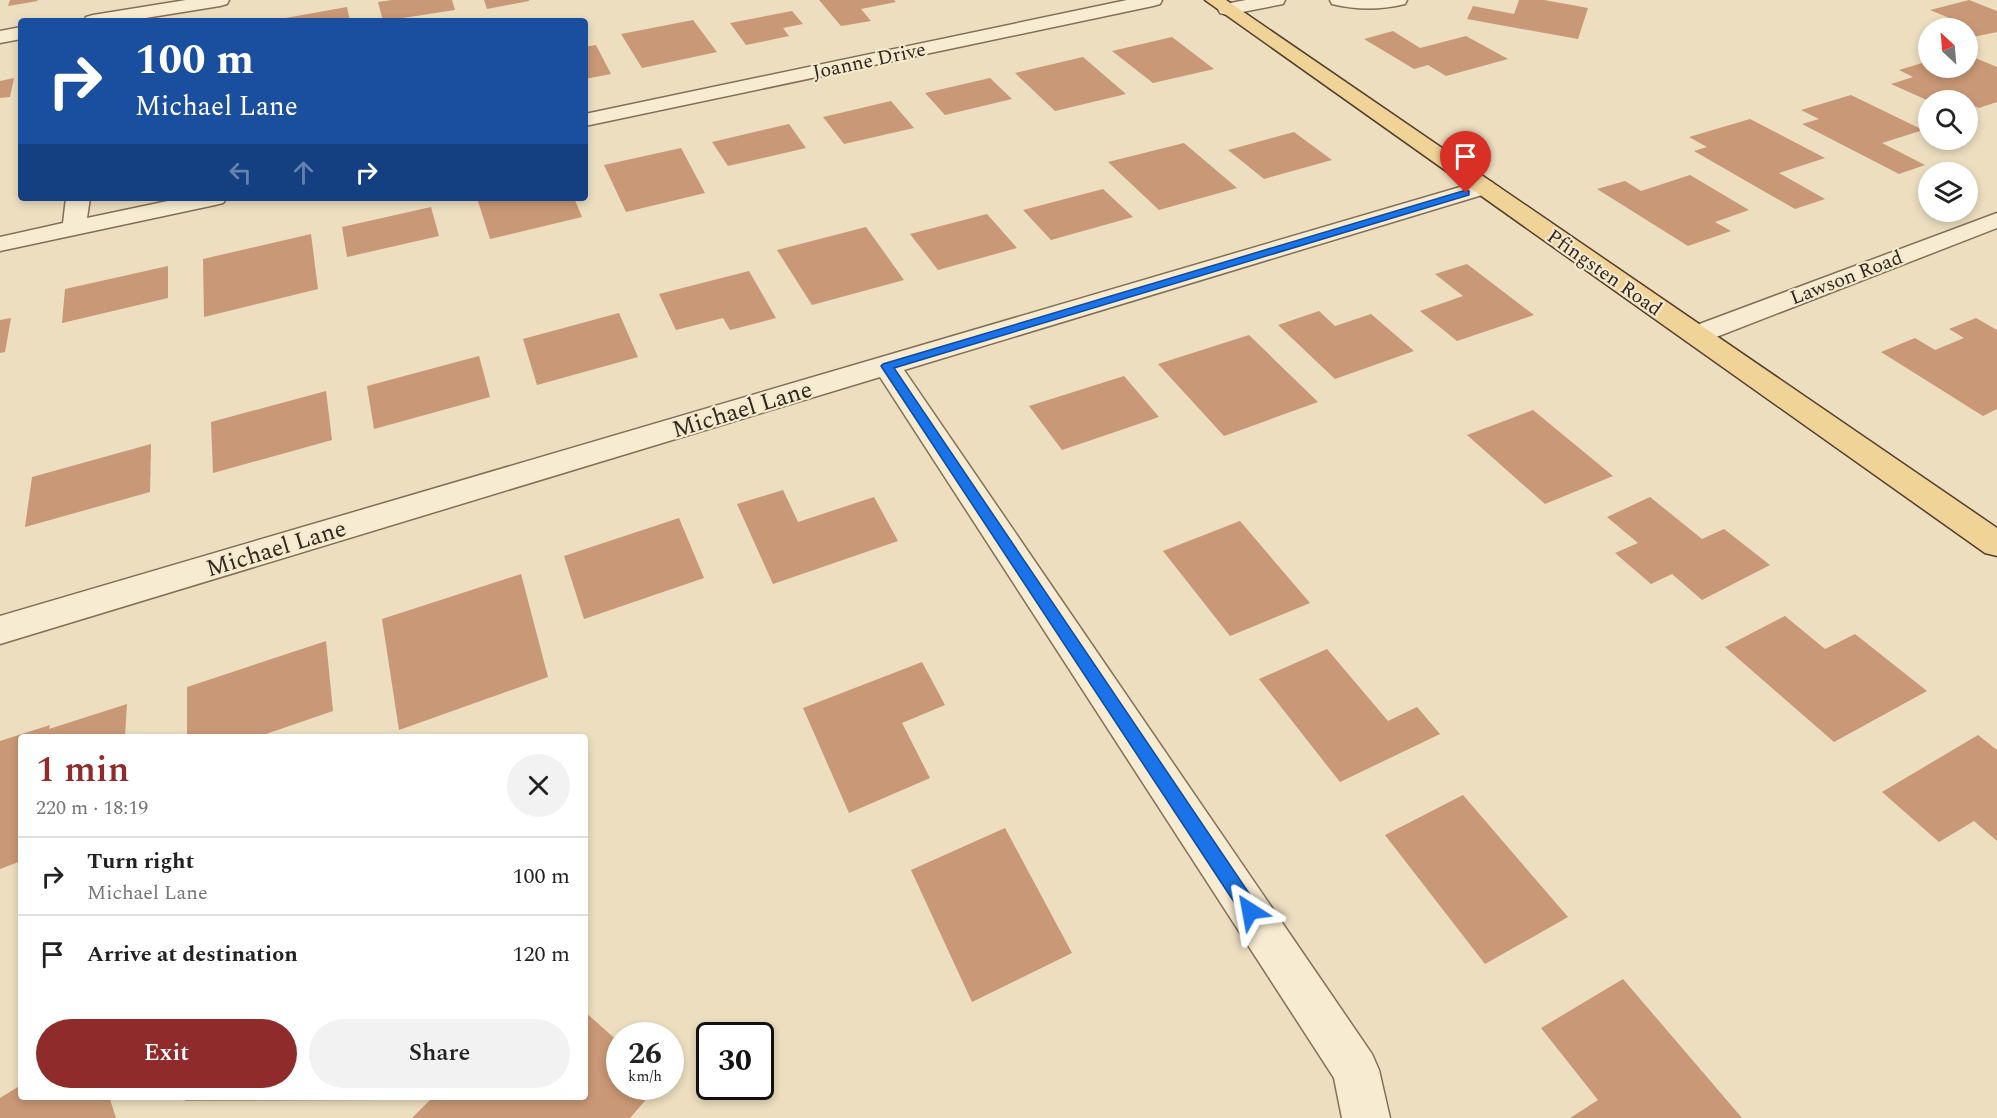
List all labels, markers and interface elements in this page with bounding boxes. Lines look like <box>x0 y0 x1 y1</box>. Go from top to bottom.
north arrow <box>1918 18 1978 78</box>
map controls <box>1918 18 1978 222</box>
text: 100 m <box>135 29 254 92</box>
street label: Joanne Drive <box>810 34 929 88</box>
icon: right <box>36 42 114 120</box>
text: Michael Lane <box>135 86 298 128</box>
button: search <box>1918 90 1978 150</box>
pin <box>1440 131 1491 193</box>
icon: arrive <box>1449 140 1482 173</box>
icon: left <box>224 156 257 189</box>
icon: ahead <box>287 156 320 189</box>
icon: right <box>350 156 383 189</box>
button: layers <box>1918 162 1978 222</box>
street label: Pfingsten Road <box>1541 222 1668 324</box>
street label: Lawson Road <box>1786 243 1907 313</box>
street label: Michael Lane <box>668 372 817 448</box>
street label: Michael Lane <box>202 511 351 587</box>
text: 1 min <box>36 743 129 798</box>
button: close <box>507 754 570 817</box>
text: 220 m · 18:19 <box>36 793 148 823</box>
text: Turn right <box>87 845 194 878</box>
icon: right <box>36 860 69 893</box>
text: 100 m <box>513 860 570 893</box>
text: Michael Lane <box>87 878 208 908</box>
position arrow <box>1218 879 1282 943</box>
icon: arrive <box>36 938 69 971</box>
text: Arrive at destination <box>87 938 298 971</box>
text: 120 m <box>513 938 570 971</box>
button: Exit <box>36 1019 297 1088</box>
button: Share <box>309 1019 570 1088</box>
speed limit sign: 30 <box>696 1022 774 1100</box>
text: 26 <box>628 1031 662 1077</box>
text: km/h <box>628 1065 662 1088</box>

